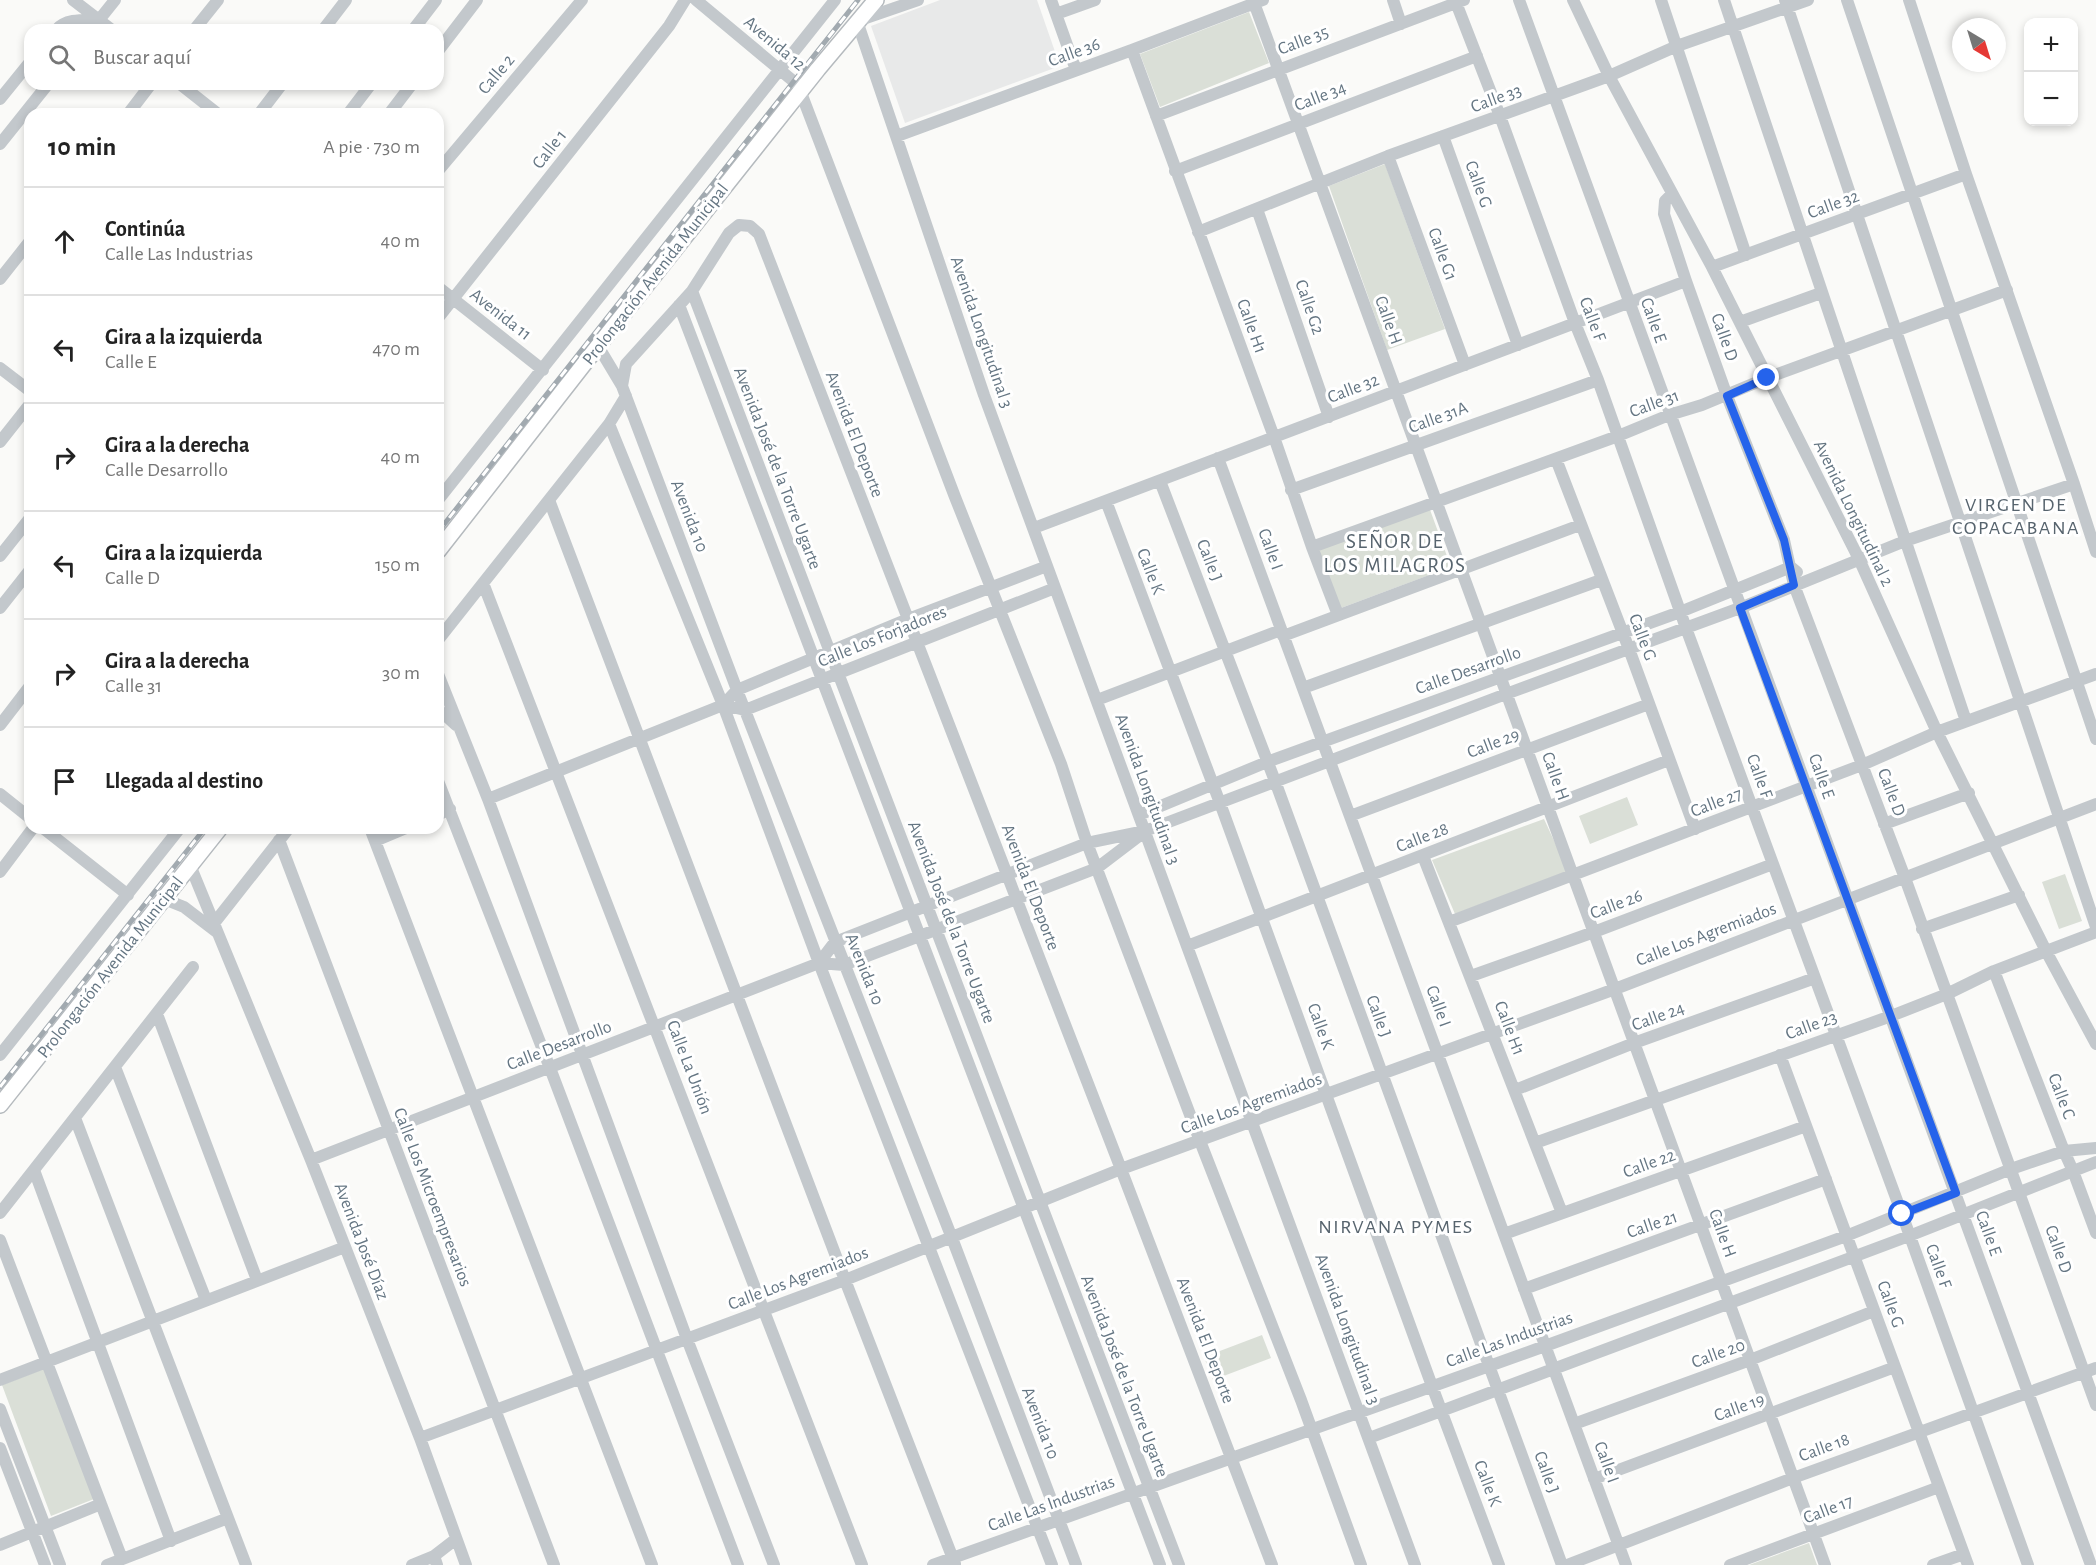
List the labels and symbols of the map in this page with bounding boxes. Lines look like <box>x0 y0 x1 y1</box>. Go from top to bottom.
street label: Avenida 12 <box>740 13 809 75</box>
north arrow <box>1952 18 2006 72</box>
street label: Calle 35 <box>1275 23 1331 59</box>
street label: Calle 36 <box>1046 35 1103 71</box>
street label: Calle 2 <box>475 51 518 98</box>
street label: Calle 34 <box>1292 79 1349 115</box>
street label: Calle 33 <box>1469 81 1524 116</box>
street label: Calle 1 <box>529 127 570 173</box>
street label: Calle G <box>1461 158 1495 210</box>
street label: Prolongación Avenida Municipal <box>579 180 732 369</box>
street label: Calle 32 <box>1805 187 1862 223</box>
street label: Calle G1 <box>1424 226 1460 283</box>
street label: Avenida Longitudinal 3 <box>947 254 1015 411</box>
street label: Calle G2 <box>1291 278 1327 337</box>
street label: Avenida 11 <box>466 285 534 344</box>
street label: Calle H <box>1371 294 1405 347</box>
street label: Calle F <box>1575 295 1609 344</box>
street label: Calle E <box>1637 295 1670 346</box>
street label: Calle H1 <box>1233 297 1269 356</box>
street label: Calle D <box>1707 311 1741 364</box>
route end <box>1753 364 1779 390</box>
street label: Avenida José de la Torre Ugarte <box>730 365 824 572</box>
street label: Avenida El Deporte <box>822 369 886 500</box>
street label: Calle 32 <box>1325 371 1382 407</box>
street label: Calle 31 <box>1627 387 1682 421</box>
street label: Calle 31A <box>1406 399 1471 437</box>
street label: Avenida Longitudinal 2 <box>1810 438 1896 589</box>
street label: Avenida 10 <box>667 478 711 555</box>
district label: VIRGEN DE COPACABANA <box>1952 495 2080 538</box>
street label: Calle I <box>1254 526 1286 572</box>
district label: SEÑOR DE LOS MILAGROS <box>1324 529 1466 576</box>
street label: Calle J <box>1193 537 1225 584</box>
street label: Calle K <box>1133 546 1167 597</box>
street label: Calle Los Forjadores <box>815 603 949 671</box>
street label: Calle G <box>1625 611 1659 663</box>
street label: Calle Desarrollo <box>1413 643 1524 698</box>
street label: Avenida Longitudinal 3 <box>1111 711 1183 867</box>
street label: Calle 29 <box>1465 726 1522 762</box>
street label: Calle H <box>1538 750 1572 803</box>
street label: Calle E <box>1805 751 1838 802</box>
street label: Calle F <box>1743 752 1775 801</box>
street label: Calle D <box>1874 766 1908 819</box>
street label: Calle 27 <box>1688 785 1745 821</box>
street label: Avenida José de la Torre Ugarte <box>904 819 998 1026</box>
street label: Calle 28 <box>1394 820 1451 856</box>
street label: Avenida El Deporte <box>998 822 1062 953</box>
street label: Prolongación Avenida Municipal <box>34 873 187 1062</box>
street label: Calle 26 <box>1588 887 1645 923</box>
street label: Calle Los Agremiados <box>1634 900 1779 970</box>
street label: Avenida 10 <box>842 931 887 1008</box>
street label: Calle I <box>1422 983 1454 1029</box>
street label: Calle J <box>1362 993 1394 1040</box>
street label: Calle H1 <box>1491 999 1528 1058</box>
street label: Calle 24 <box>1630 999 1687 1035</box>
street label: Calle K <box>1303 1001 1337 1052</box>
street label: Calle 23 <box>1783 1008 1840 1044</box>
street label: Calle Desarrollo <box>504 1018 614 1074</box>
street label: Calle La Unión <box>663 1018 715 1117</box>
street label: Calle Los Agremiados <box>1178 1070 1324 1138</box>
street label: Calle C <box>2044 1071 2078 1122</box>
street label: Calle Los Microempresarios <box>390 1106 474 1289</box>
street label: Calle 22 <box>1621 1146 1678 1182</box>
street label: Avenida José Díaz <box>331 1180 392 1302</box>
route start <box>1888 1200 1914 1226</box>
street label: Calle H <box>1705 1207 1739 1260</box>
street label: Calle 21 <box>1625 1208 1680 1242</box>
street label: Calle E <box>1972 1208 2005 1259</box>
district label: NIRVANA PYMES <box>1318 1217 1474 1237</box>
street label: Calle D <box>2041 1223 2075 1276</box>
street label: Calle F <box>1922 1242 1954 1291</box>
street label: Calle Los Agremiados <box>726 1244 871 1314</box>
street label: Avenida Longitudinal 3 <box>1311 1251 1383 1407</box>
street label: Avenida José de la Torre Ugarte <box>1077 1273 1171 1480</box>
street label: Avenida El Deporte <box>1173 1275 1237 1406</box>
street label: Calle G <box>1873 1278 1907 1330</box>
street label: Calle Las Industrias <box>1444 1309 1575 1371</box>
street label: Calle 20 <box>1689 1336 1748 1372</box>
street label: Avenida 10 <box>1018 1385 1062 1462</box>
street label: Calle 19 <box>1712 1391 1767 1425</box>
street label: Calle 18 <box>1797 1430 1852 1465</box>
street label: Calle I <box>1590 1439 1622 1485</box>
street label: Calle J <box>1530 1449 1562 1496</box>
street label: Calle K <box>1470 1458 1504 1509</box>
street label: Calle Las Industrias <box>986 1473 1117 1535</box>
street label: Calle 17 <box>1801 1492 1856 1528</box>

